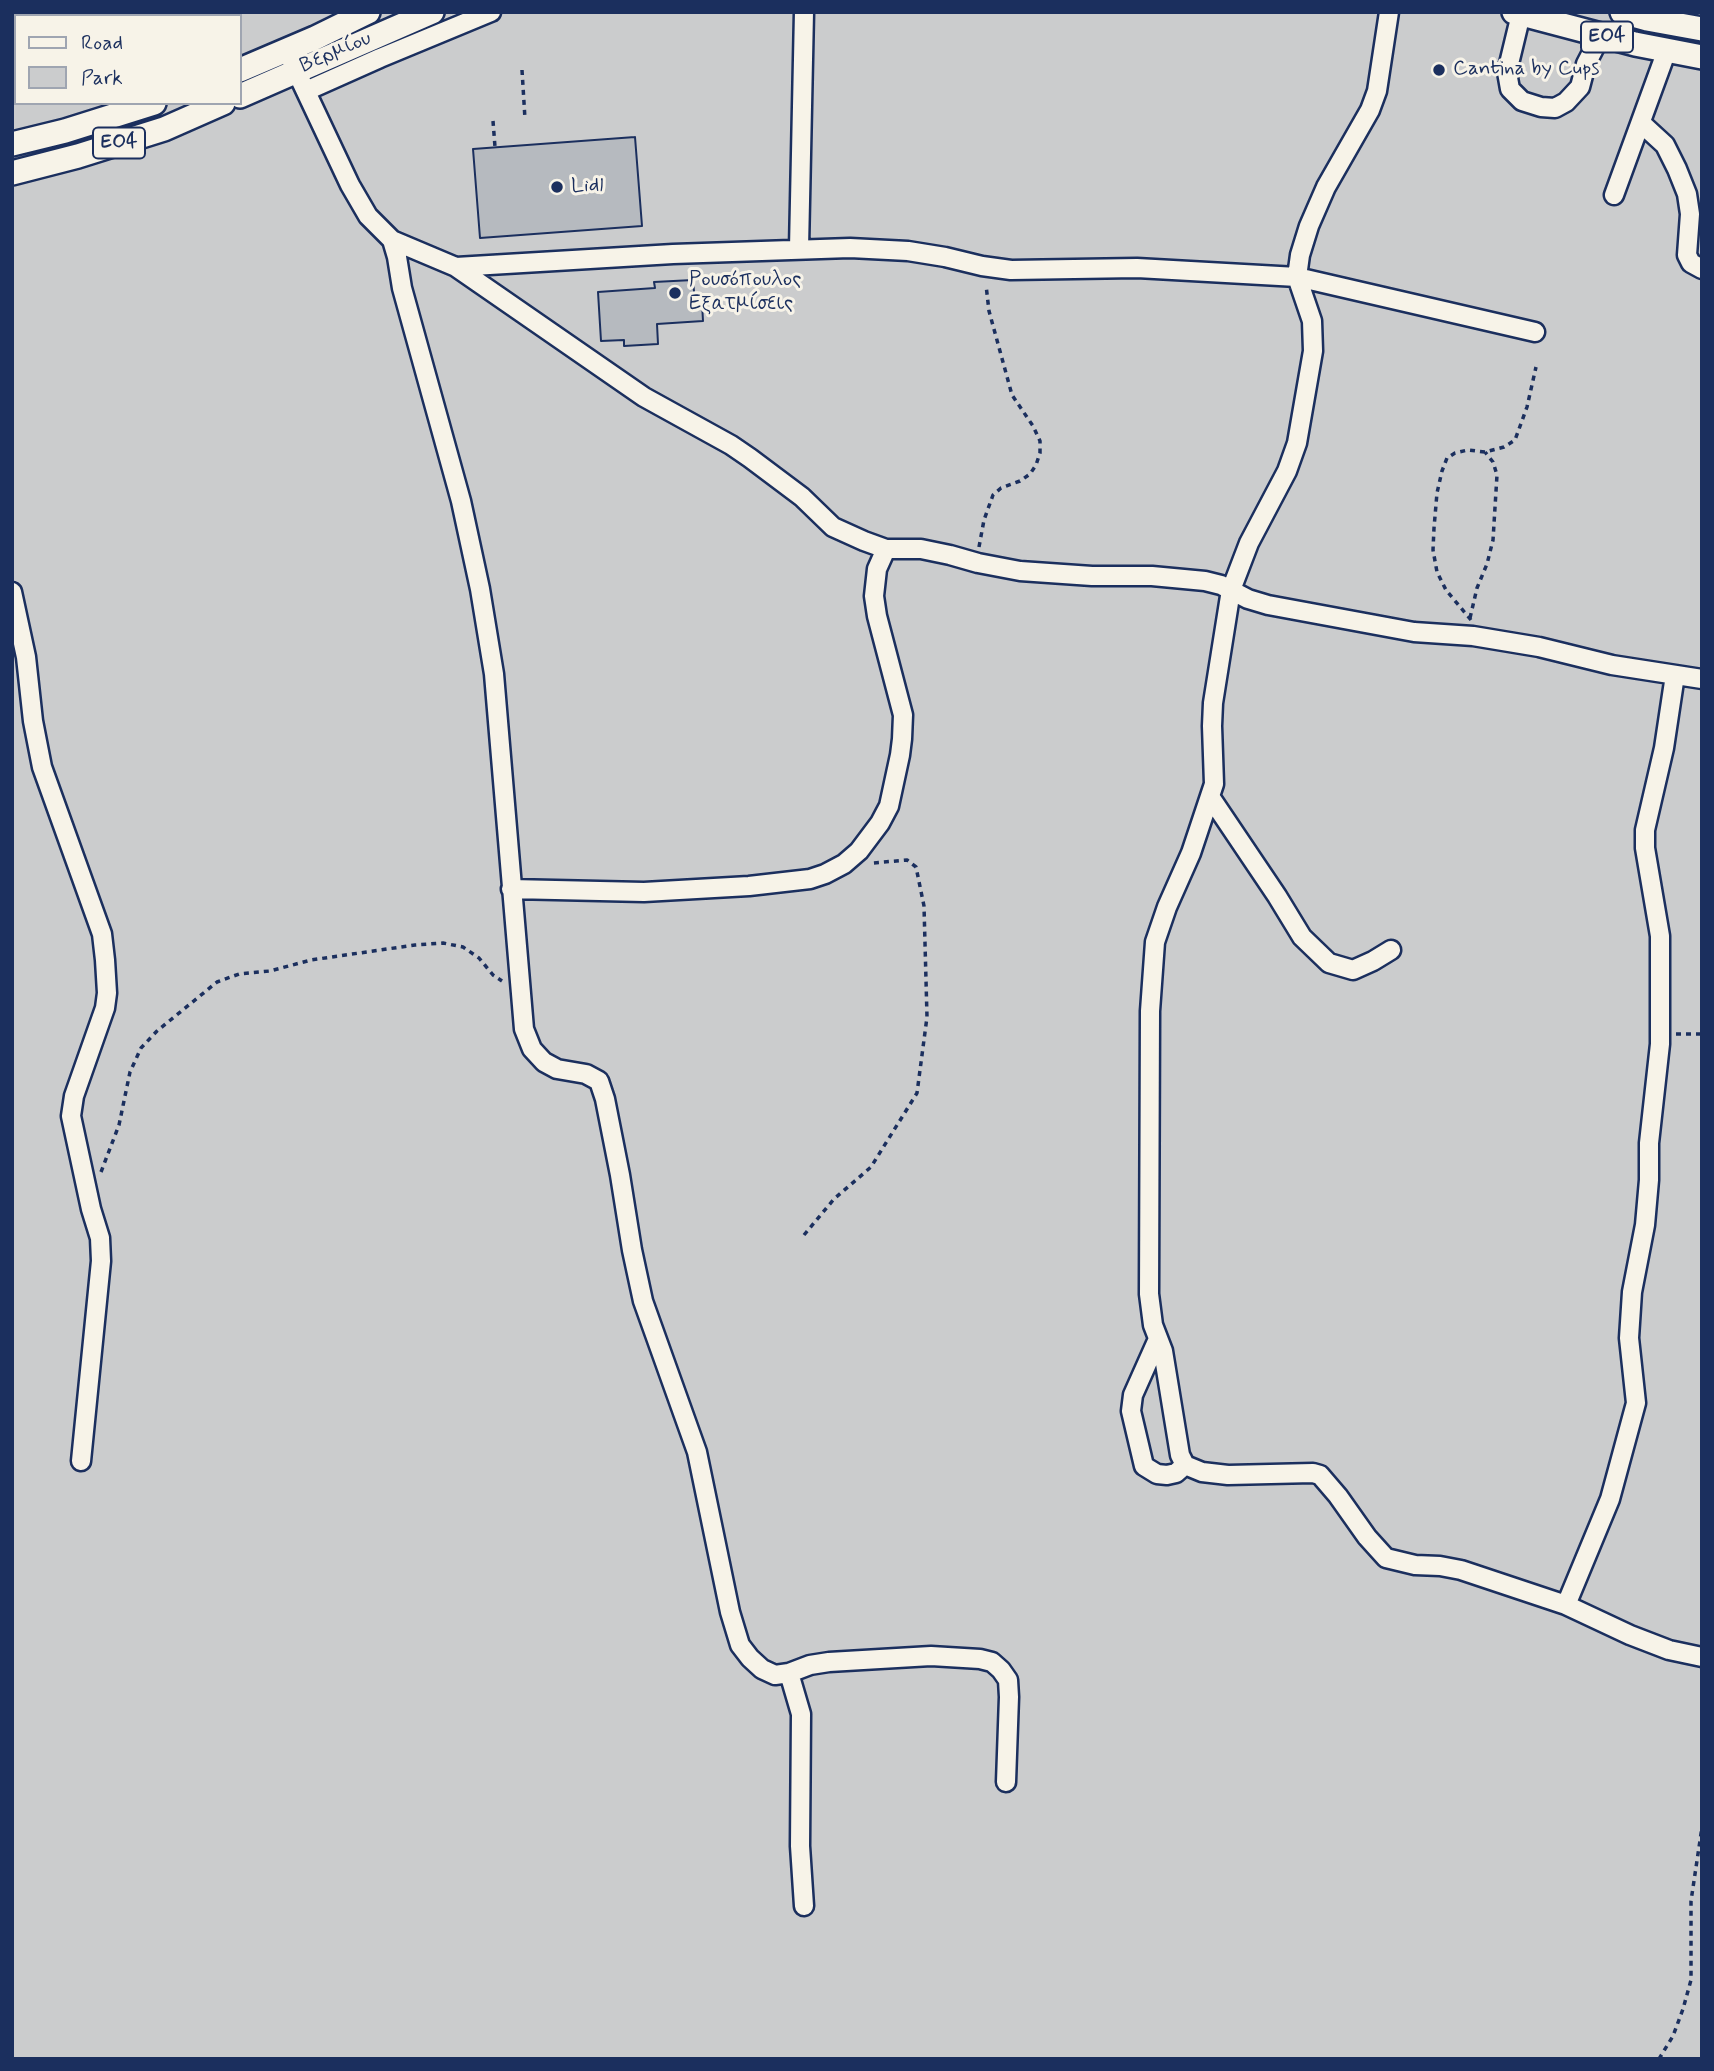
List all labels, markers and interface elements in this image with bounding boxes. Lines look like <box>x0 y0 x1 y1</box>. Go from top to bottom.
legend <box>14 14 242 105</box>
road number: ΕΟ4 <box>1581 22 1633 52</box>
street label: Βερμίου <box>297 27 375 79</box>
text: Road <box>81 29 123 57</box>
place label: Cantina by Cups <box>1453 57 1600 83</box>
marker: Cantina by Cups <box>1431 62 1447 78</box>
text: Park <box>81 64 123 92</box>
road number: ΕΟ4 <box>93 127 145 158</box>
place label: Lidl <box>571 174 603 200</box>
marker: Lidl <box>549 179 565 195</box>
place label: Ρουσόπουλος Εξατμίσεις <box>689 268 801 318</box>
marker: Ρουσόπουλος Εξατμίσεις <box>667 285 683 301</box>

